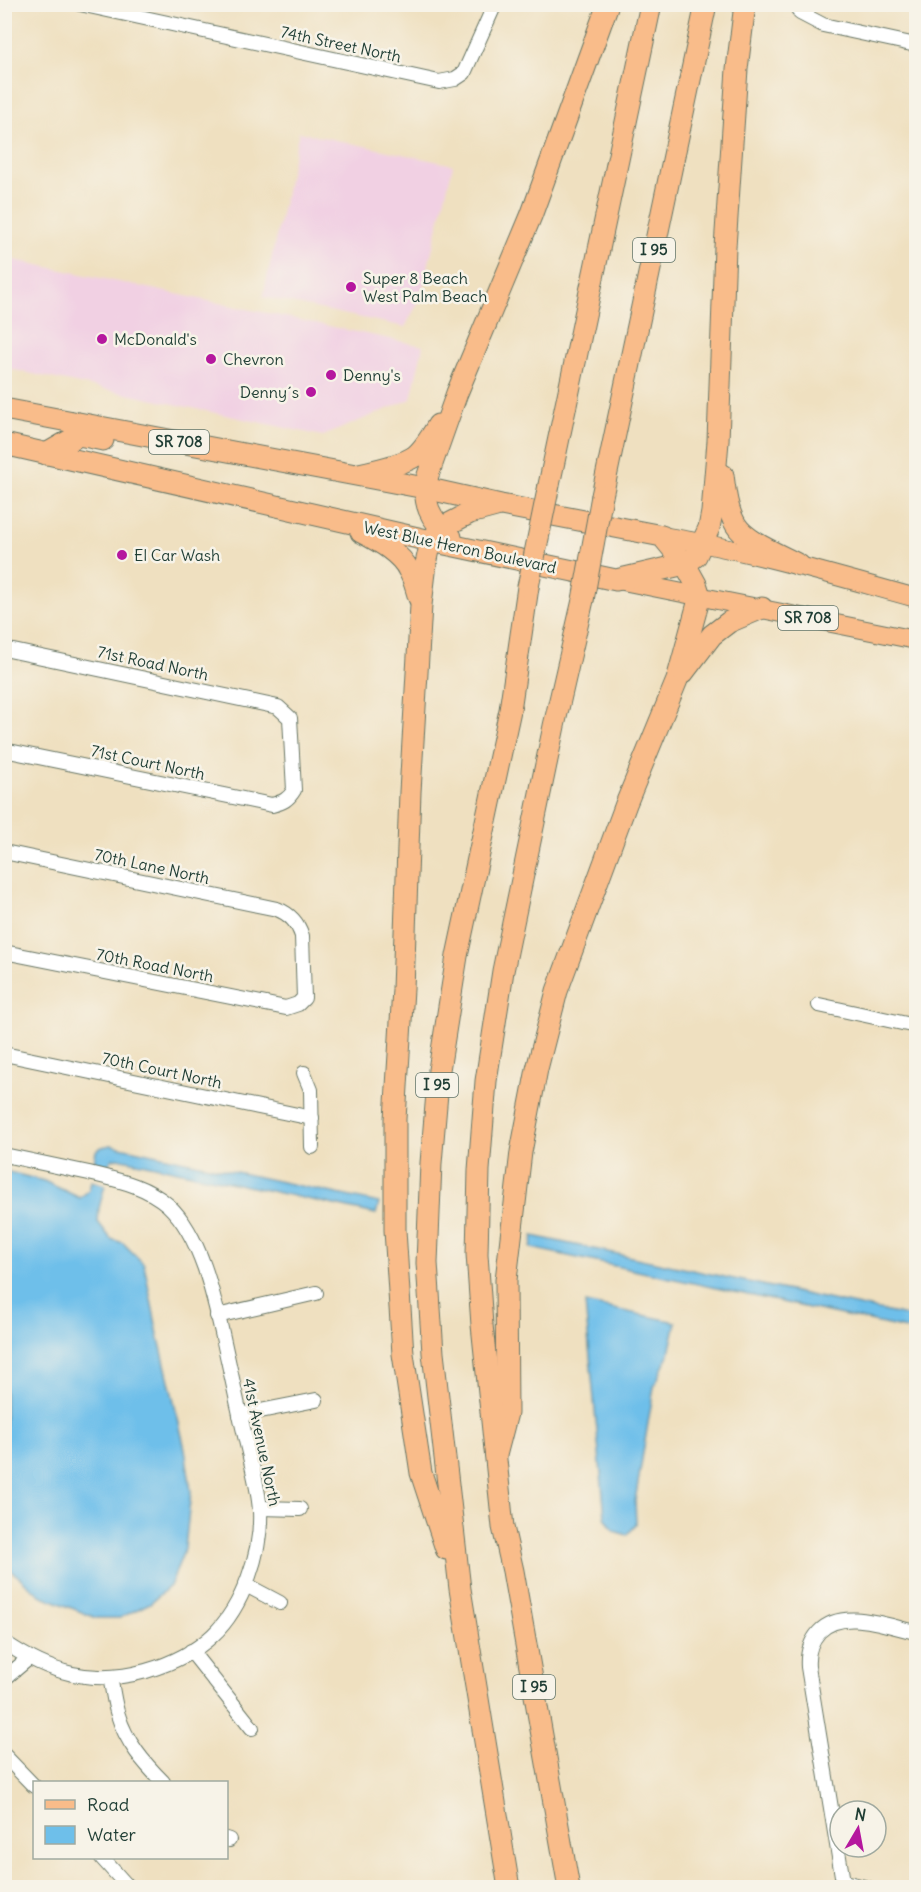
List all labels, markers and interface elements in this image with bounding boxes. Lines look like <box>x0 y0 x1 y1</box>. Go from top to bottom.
street label: 74th Street North <box>279 21 403 67</box>
road number: I 95 <box>633 238 675 262</box>
place label: Super 8 Beach West Palm Beach <box>363 268 487 306</box>
marker: Super 8 Beach West Palm Beach <box>344 280 358 294</box>
place label: McDonald's <box>114 329 197 349</box>
marker: McDonald's <box>95 332 109 346</box>
place label: Chevron <box>223 349 284 369</box>
marker: Chevron <box>204 352 218 366</box>
place label: Denny's <box>343 365 401 385</box>
marker: Denny's <box>324 368 338 382</box>
place label: Denny´s <box>240 382 299 402</box>
marker: Denny´s <box>304 385 318 399</box>
road number: SR 708 <box>149 430 209 454</box>
street label: West Blue Heron Boulevard <box>362 517 558 577</box>
place label: El Car Wash <box>134 545 220 565</box>
marker: El Car Wash <box>115 548 129 562</box>
road number: SR 708 <box>778 606 838 630</box>
street label: 71st Road North <box>96 641 210 685</box>
street label: 71st Court North <box>89 740 207 784</box>
street label: 70th Lane North <box>93 844 211 888</box>
street label: 70th Road North <box>95 944 215 986</box>
street label: 70th Court North <box>100 1048 224 1092</box>
road number: I 95 <box>416 1073 458 1097</box>
street label: 41st Avenue North <box>239 1376 285 1508</box>
road number: I 95 <box>513 1675 555 1699</box>
legend <box>33 1781 228 1859</box>
text: Road <box>87 1793 130 1816</box>
north arrow <box>828 1799 888 1859</box>
text: N <box>853 1803 868 1825</box>
text: Water <box>87 1823 137 1846</box>

